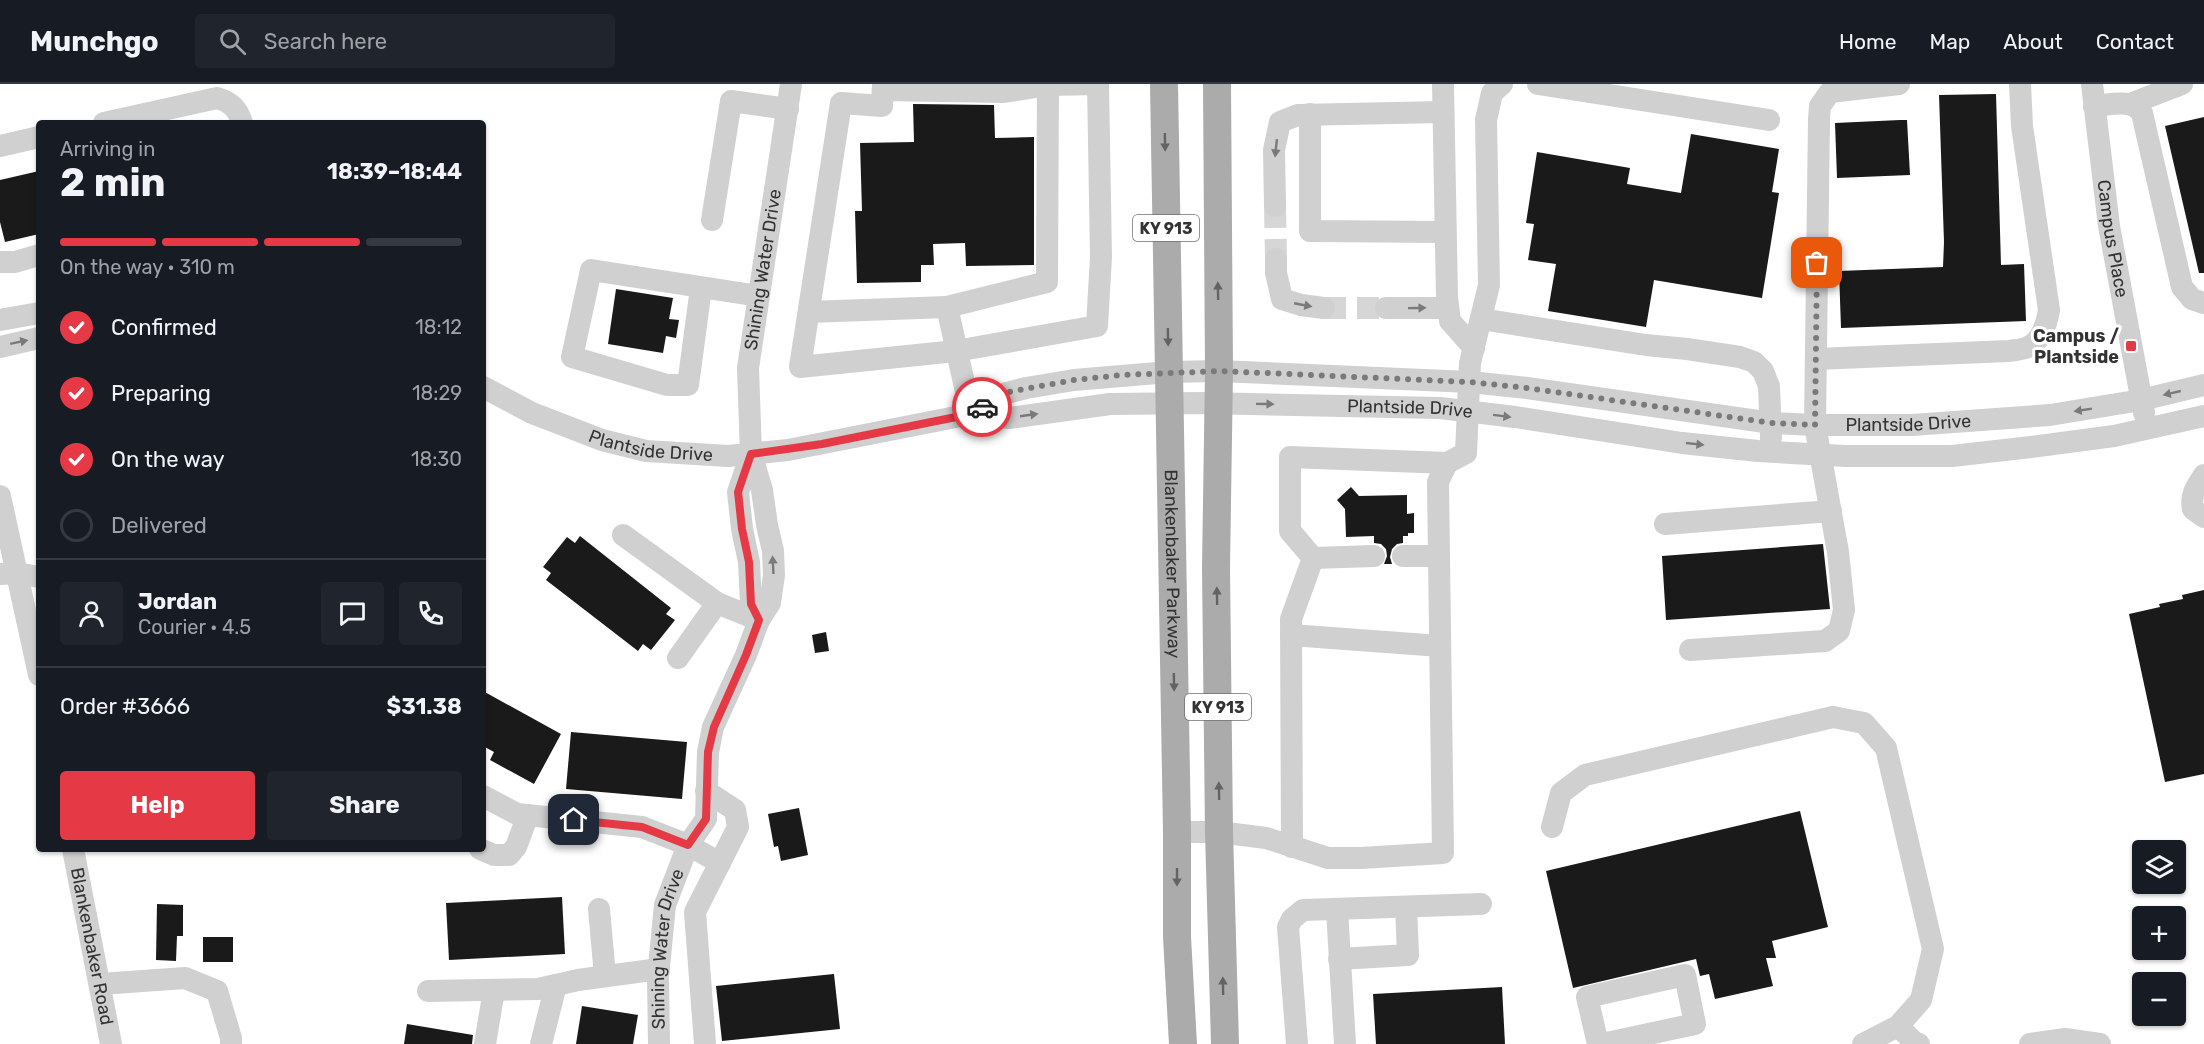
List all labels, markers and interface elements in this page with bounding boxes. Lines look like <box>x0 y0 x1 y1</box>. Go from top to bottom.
search box <box>195 14 615 68</box>
text: Munchgo <box>30 25 159 58</box>
icon: search <box>216 25 249 58</box>
text: Search here <box>264 28 387 55</box>
text: Home <box>1839 29 1896 54</box>
text: Map <box>1929 29 1970 54</box>
text: About <box>2003 29 2063 54</box>
text: Contact <box>2096 29 2174 54</box>
one-way arrow <box>1160 133 1169 152</box>
text: Arriving in <box>60 137 155 161</box>
one-way arrow <box>1271 139 1280 158</box>
text: 18:39–18:44 <box>327 158 462 185</box>
text: 2 min <box>60 160 166 206</box>
street label: Campus Place <box>2093 178 2133 299</box>
street label: Shining Water Drive <box>740 188 786 352</box>
road number: KY 913 <box>1133 215 1199 241</box>
pin <box>1791 237 1842 288</box>
icon: bag <box>1800 246 1833 279</box>
text: On the way · 310 m <box>60 255 235 279</box>
one-way arrow <box>1213 282 1223 301</box>
one-way arrow <box>1294 301 1313 310</box>
one-way arrow <box>1407 303 1426 313</box>
icon: check <box>60 311 93 344</box>
text: Confirmed <box>111 314 217 341</box>
text: 18:12 <box>415 315 462 339</box>
place label: Campus / Plantside <box>2033 325 2119 368</box>
one-way arrow <box>1163 328 1173 347</box>
one-way arrow <box>10 337 29 347</box>
marker: Campus / Plantside <box>2124 339 2138 353</box>
icon: check <box>60 377 93 410</box>
courier <box>952 377 1012 437</box>
text: Preparing <box>111 380 211 407</box>
text: 18:29 <box>412 381 462 405</box>
one-way arrow <box>2163 388 2182 398</box>
icon: car <box>966 391 999 424</box>
street label: Plantside Drive <box>1347 395 1474 423</box>
one-way arrow <box>1256 399 1275 409</box>
one-way arrow <box>2074 405 2093 414</box>
street label: Plantside Drive <box>1845 410 1972 436</box>
one-way arrow <box>1020 411 1039 420</box>
one-way arrow <box>1492 411 1511 420</box>
street label: Plantside Drive <box>586 425 714 466</box>
one-way arrow <box>1685 439 1704 449</box>
icon: check <box>60 443 93 476</box>
text: On the way <box>111 446 225 473</box>
text: 18:30 <box>411 447 462 471</box>
street label: Blankenbaker Parkway <box>1160 469 1185 659</box>
text: Delivered <box>111 512 207 539</box>
one-way arrow <box>769 556 778 575</box>
button: person <box>60 582 123 645</box>
button: chat <box>321 582 384 645</box>
button: phone <box>399 582 462 645</box>
one-way arrow <box>1212 586 1222 605</box>
text: Jordan <box>138 588 217 615</box>
text: Courier · 4.5 <box>138 615 251 639</box>
one-way arrow <box>1170 673 1179 692</box>
text: Order #3666 <box>60 693 190 720</box>
text: $31.38 <box>387 693 462 720</box>
road number: KY 913 <box>1185 694 1251 720</box>
button: Help <box>60 771 255 840</box>
button: Share <box>267 771 462 840</box>
one-way arrow <box>1214 781 1224 800</box>
pin <box>548 794 599 845</box>
icon: home <box>557 803 590 836</box>
map controls <box>2132 840 2186 1026</box>
button: layers <box>2132 840 2186 894</box>
street label: Blankenbaker Road <box>66 865 118 1027</box>
street label: Shining Water Drive <box>647 866 689 1030</box>
one-way arrow <box>1172 868 1182 887</box>
button: + <box>2132 906 2186 960</box>
button: − <box>2132 972 2186 1026</box>
one-way arrow <box>1218 976 1228 995</box>

